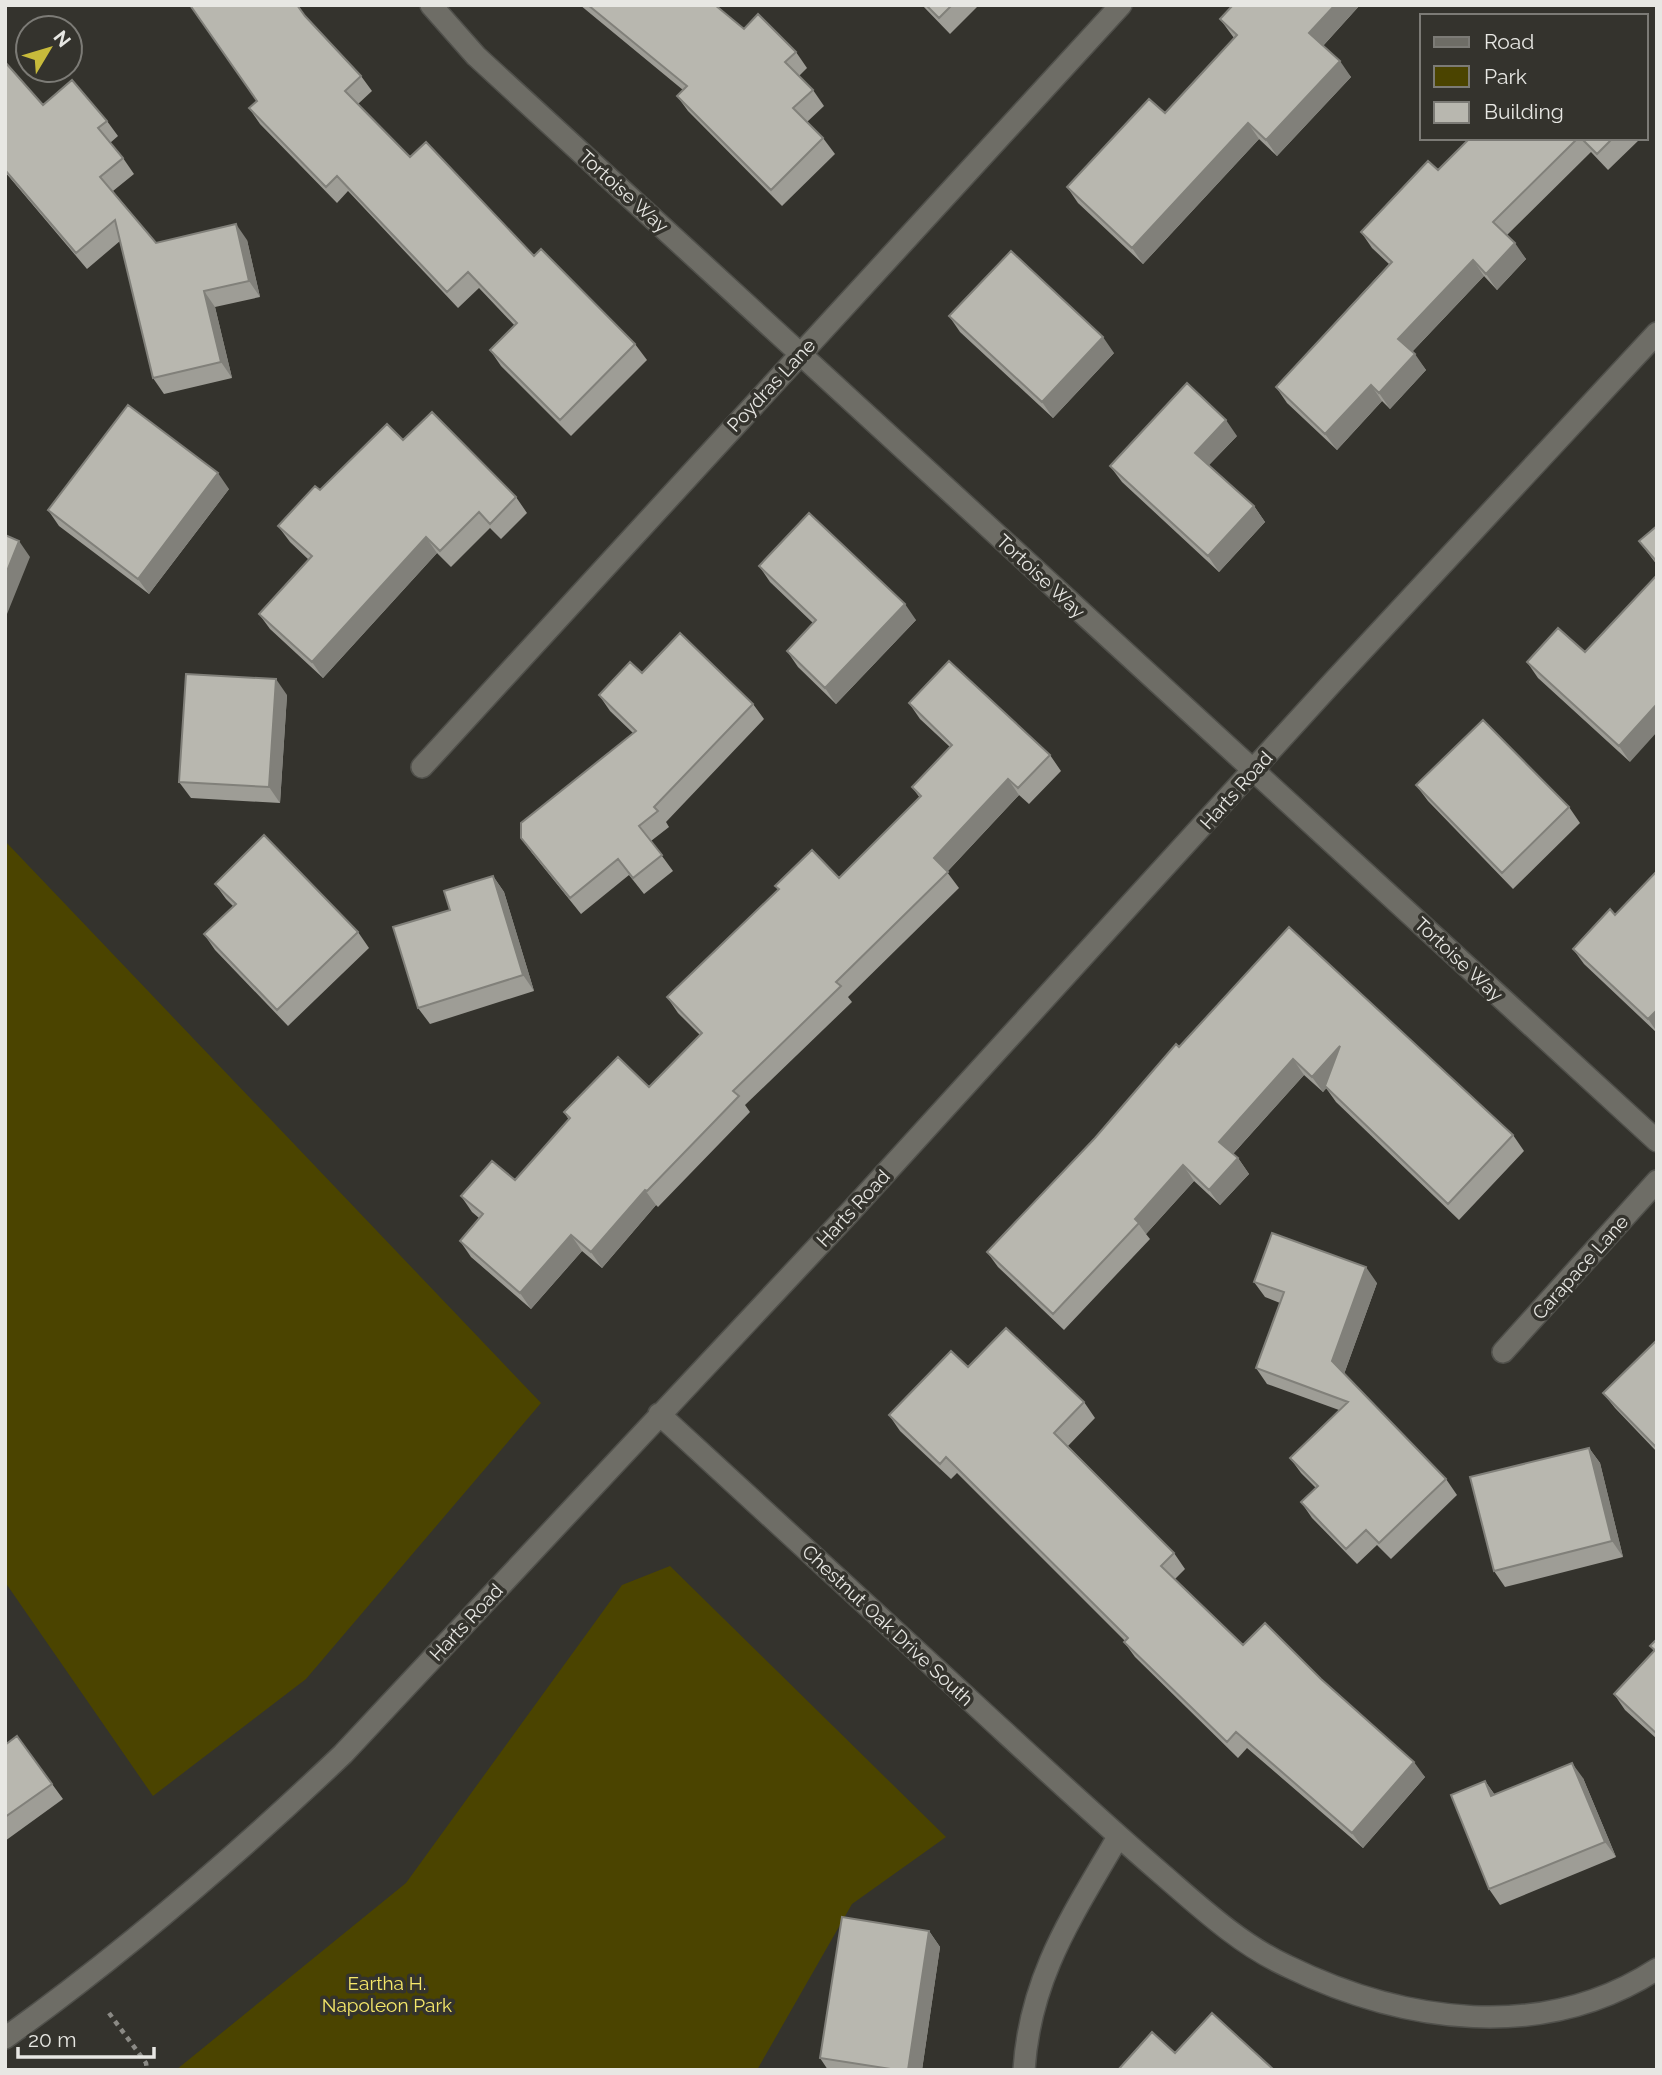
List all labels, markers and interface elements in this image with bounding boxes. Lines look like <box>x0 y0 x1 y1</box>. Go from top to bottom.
north arrow <box>14 14 84 84</box>
legend <box>1420 14 1648 140</box>
text: N <box>49 26 76 51</box>
text: Road <box>1484 29 1534 54</box>
text: Park <box>1484 64 1527 89</box>
text: Building <box>1484 99 1564 124</box>
street label: Tortoise Way <box>575 145 673 237</box>
street label: Poydras Lane <box>722 334 820 436</box>
street label: Tortoise Way <box>992 529 1090 623</box>
street label: Harts Road <box>1195 747 1277 833</box>
street label: Tortoise Way <box>1410 912 1508 1006</box>
street label: Harts Road <box>812 1165 894 1251</box>
street label: Carapace Lane <box>1528 1210 1632 1324</box>
street label: Chestnut Oak Drive South <box>798 1540 978 1710</box>
street label: Harts Road <box>425 1579 507 1665</box>
park label: Eartha H. Napoleon Park <box>322 1972 452 2016</box>
scale bar <box>18 2016 154 2060</box>
text: 20 m <box>28 2027 76 2052</box>

